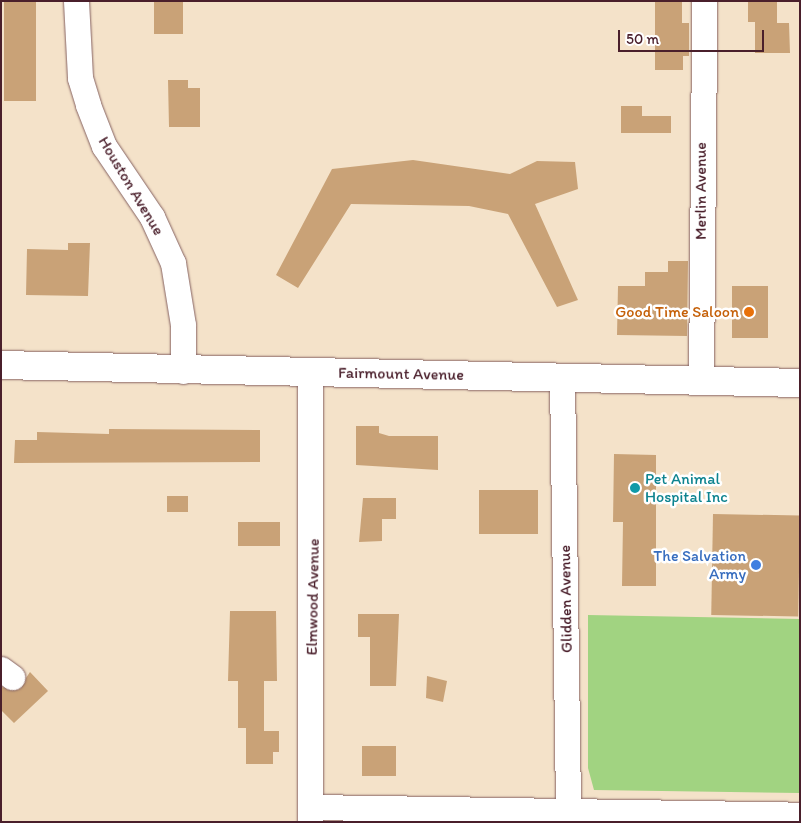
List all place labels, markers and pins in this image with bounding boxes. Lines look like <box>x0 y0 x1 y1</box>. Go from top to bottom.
place label: Good Time Saloon <box>615 302 739 322</box>
marker: Good Time Saloon <box>743 306 755 318</box>
place label: Pet Animal Hospital Inc <box>645 469 728 507</box>
marker: Pet Animal Hospital Inc <box>629 482 641 494</box>
place label: The Salvation Army <box>653 546 746 584</box>
marker: The Salvation Army <box>750 559 762 571</box>

